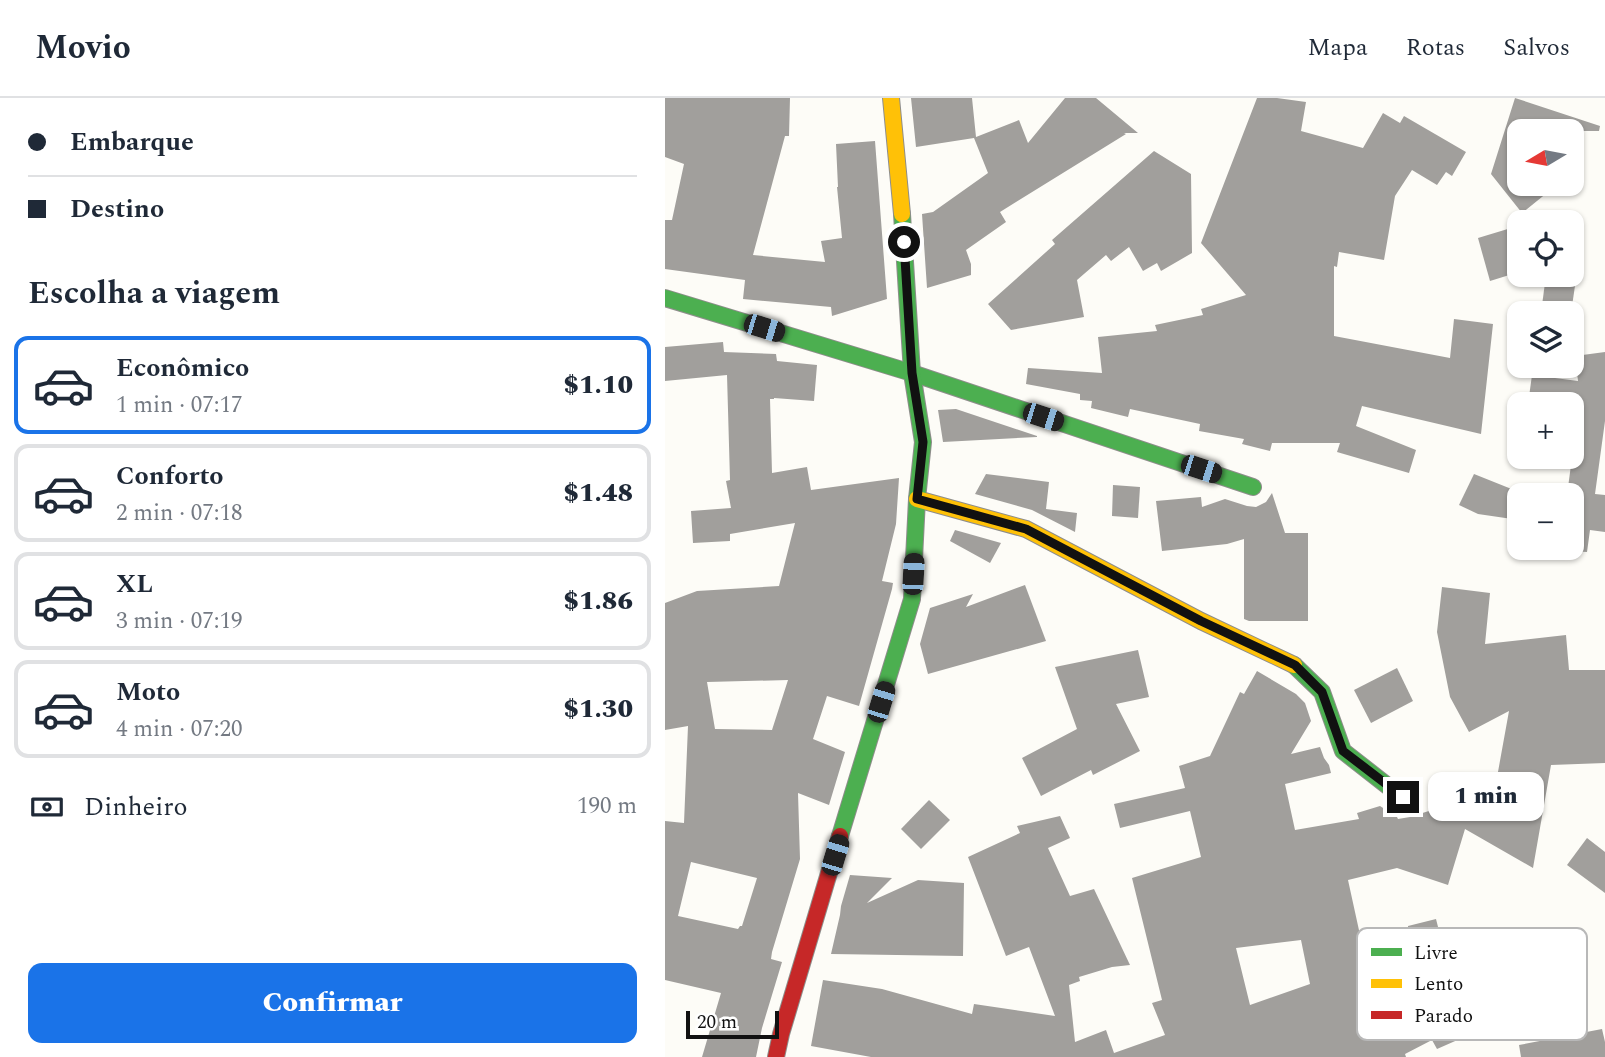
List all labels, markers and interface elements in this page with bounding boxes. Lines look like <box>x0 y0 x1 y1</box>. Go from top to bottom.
text: Movio <box>35 23 131 73</box>
text: Mapa <box>1308 30 1368 66</box>
text: Rotas <box>1406 30 1465 66</box>
text: Salvos <box>1503 30 1570 66</box>
north arrow <box>1507 119 1584 196</box>
map controls <box>1507 119 1584 560</box>
text: Embarque <box>70 122 194 162</box>
text: Destino <box>70 189 164 229</box>
button: locate <box>1507 210 1584 287</box>
route start <box>888 226 920 258</box>
text: Escolha a viagem <box>28 269 280 318</box>
button: layers <box>1507 301 1584 378</box>
car <box>741 312 788 344</box>
text: Econômico <box>116 348 249 388</box>
icon: car <box>32 354 95 417</box>
text: $1.10 <box>563 365 633 405</box>
text: 1 min · 07:17 <box>116 388 243 423</box>
button: + <box>1507 392 1584 469</box>
car <box>1020 401 1067 433</box>
car <box>1178 453 1225 485</box>
text: Conforto <box>116 456 224 496</box>
icon: car <box>32 462 95 525</box>
text: $1.48 <box>563 473 633 513</box>
button: − <box>1507 483 1584 560</box>
text: 2 min · 07:18 <box>116 496 243 531</box>
car <box>902 552 925 596</box>
text: XL <box>116 564 153 604</box>
icon: car <box>32 570 95 633</box>
text: $1.86 <box>563 581 633 621</box>
text: 3 min · 07:19 <box>116 604 243 639</box>
text: Moto <box>116 672 180 712</box>
icon: car <box>32 678 95 741</box>
car <box>865 679 898 725</box>
text: $1.30 <box>563 689 633 729</box>
text: 4 min · 07:20 <box>116 712 243 747</box>
callout: 1 min <box>1427 772 1543 822</box>
text: 1 min <box>1454 779 1518 814</box>
route end <box>1387 781 1419 813</box>
text: Dinheiro <box>84 787 188 827</box>
icon: cash <box>28 788 66 826</box>
text: 190 m <box>577 789 637 824</box>
car <box>819 832 852 878</box>
legend <box>1357 928 1587 1040</box>
text: Livre <box>1414 939 1458 968</box>
button: Confirmar <box>28 963 637 1043</box>
text: Lento <box>1414 970 1463 999</box>
text: Parado <box>1414 1002 1473 1031</box>
scale bar <box>686 1008 779 1040</box>
text: 20 m <box>697 1008 737 1037</box>

